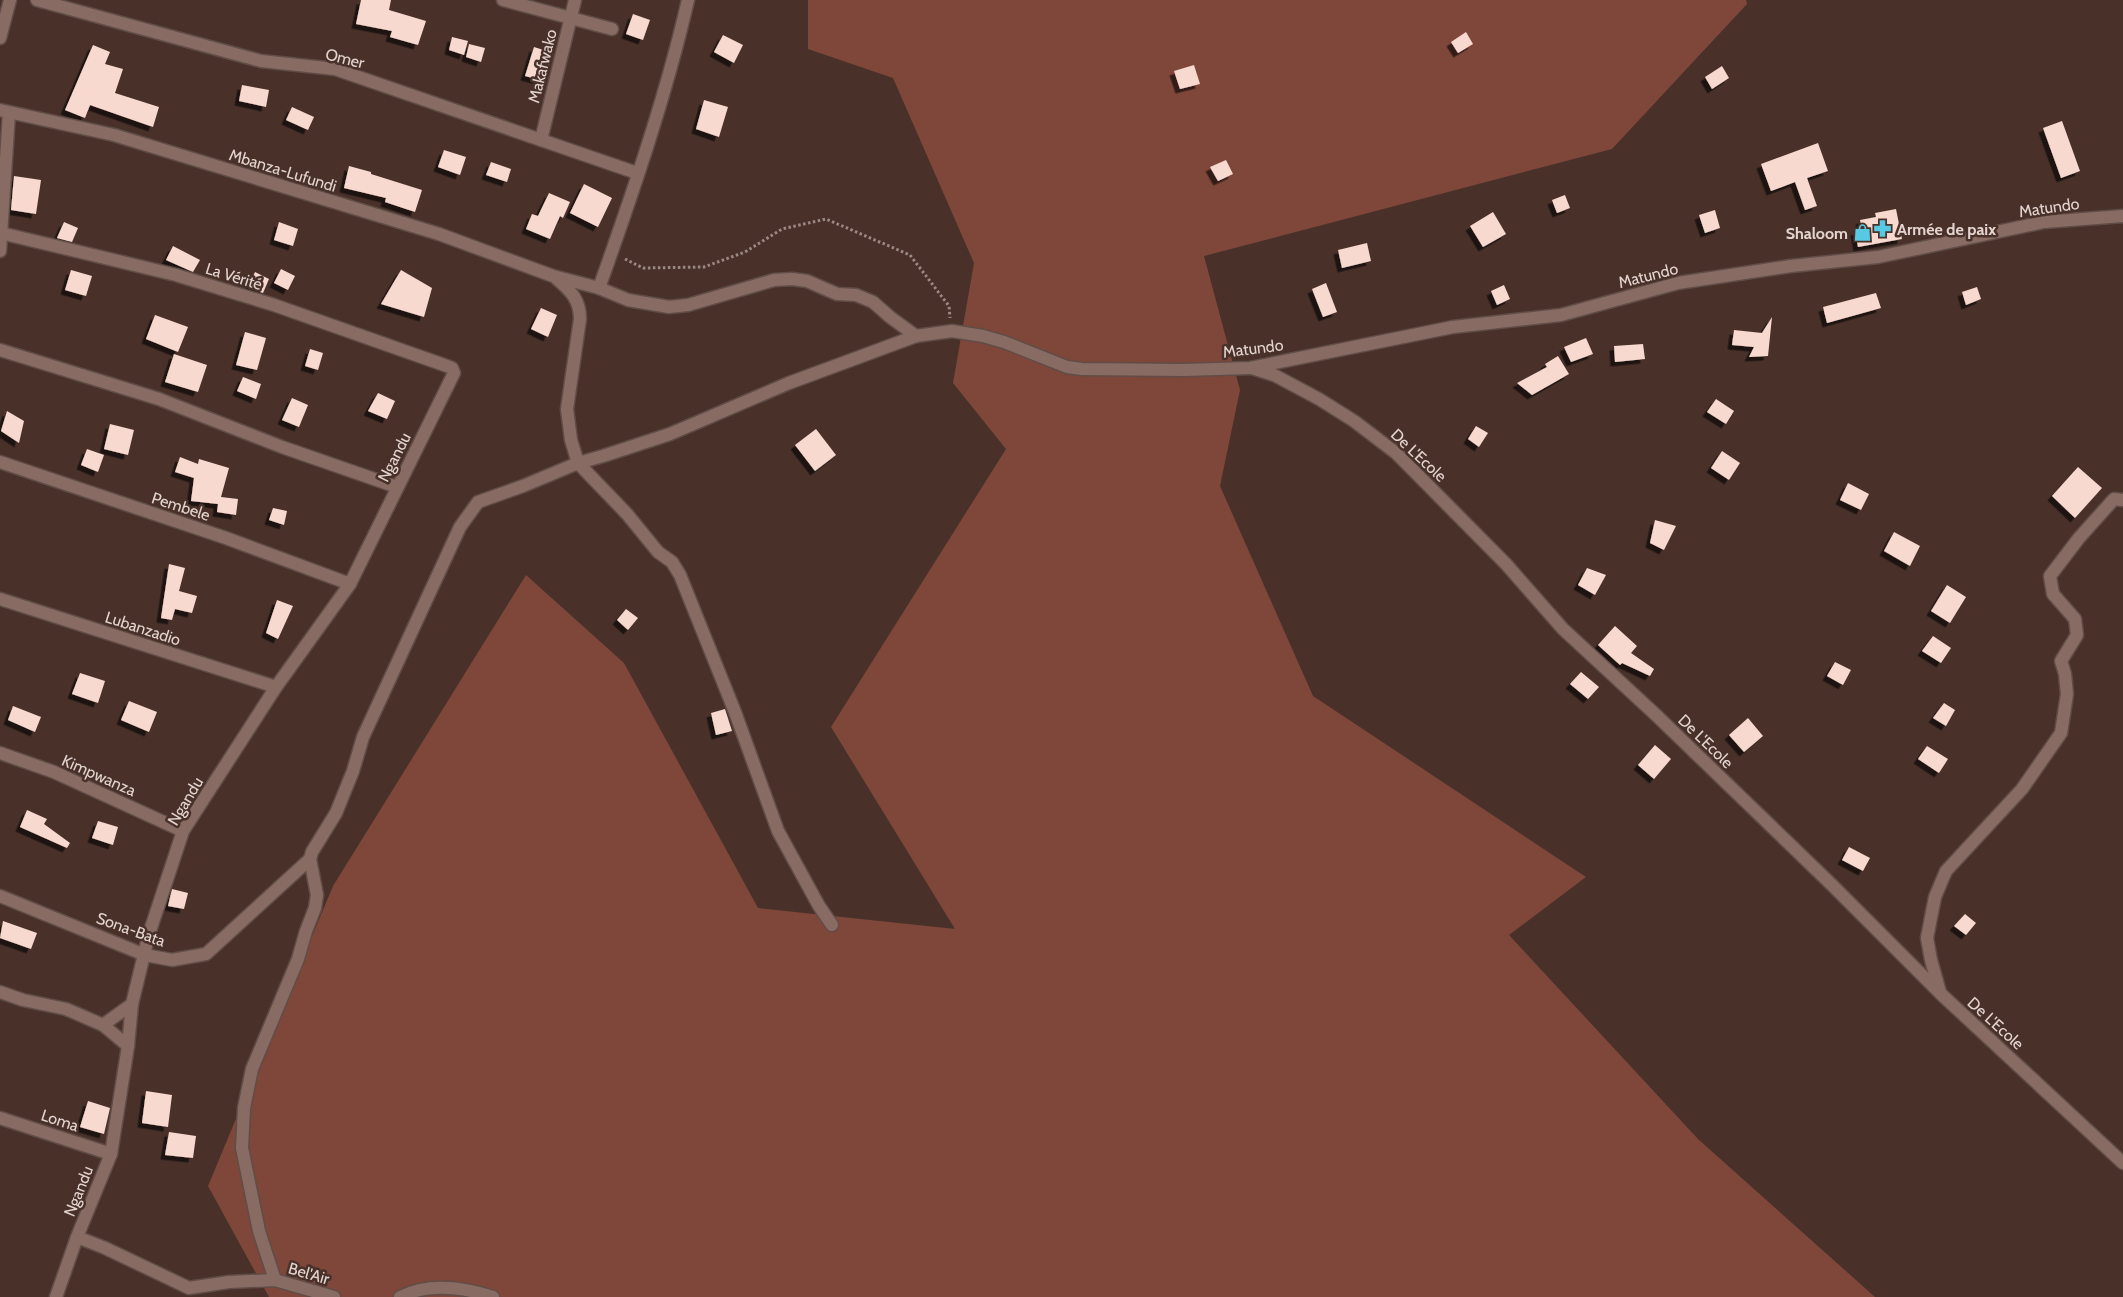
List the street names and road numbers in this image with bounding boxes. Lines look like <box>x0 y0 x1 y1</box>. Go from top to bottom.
street label: Makafwako <box>524 27 561 105</box>
street label: Omer <box>323 44 367 73</box>
street label: Mbanza-Lufundi <box>227 145 339 196</box>
street label: Matundo <box>2018 194 2081 221</box>
street label: La Vérité <box>203 259 264 294</box>
street label: Matundo <box>1616 259 1680 292</box>
street label: Matundo <box>1222 335 1285 362</box>
street label: De L'Ecole <box>1387 425 1450 486</box>
street label: Ngandu <box>374 429 415 485</box>
street label: Pembele <box>149 488 212 525</box>
street label: Lubanzadio <box>103 607 183 650</box>
street label: De L'Ecole <box>1674 711 1737 772</box>
street label: Kimpwanza <box>59 751 139 800</box>
street label: Ngandu <box>164 774 207 829</box>
street label: Sona-Bata <box>94 908 168 951</box>
street label: De L'Ecole <box>1964 993 2028 1054</box>
street label: Loma <box>39 1106 81 1136</box>
street label: Ngandu <box>60 1163 97 1219</box>
street label: Bel'Air <box>286 1259 332 1289</box>

